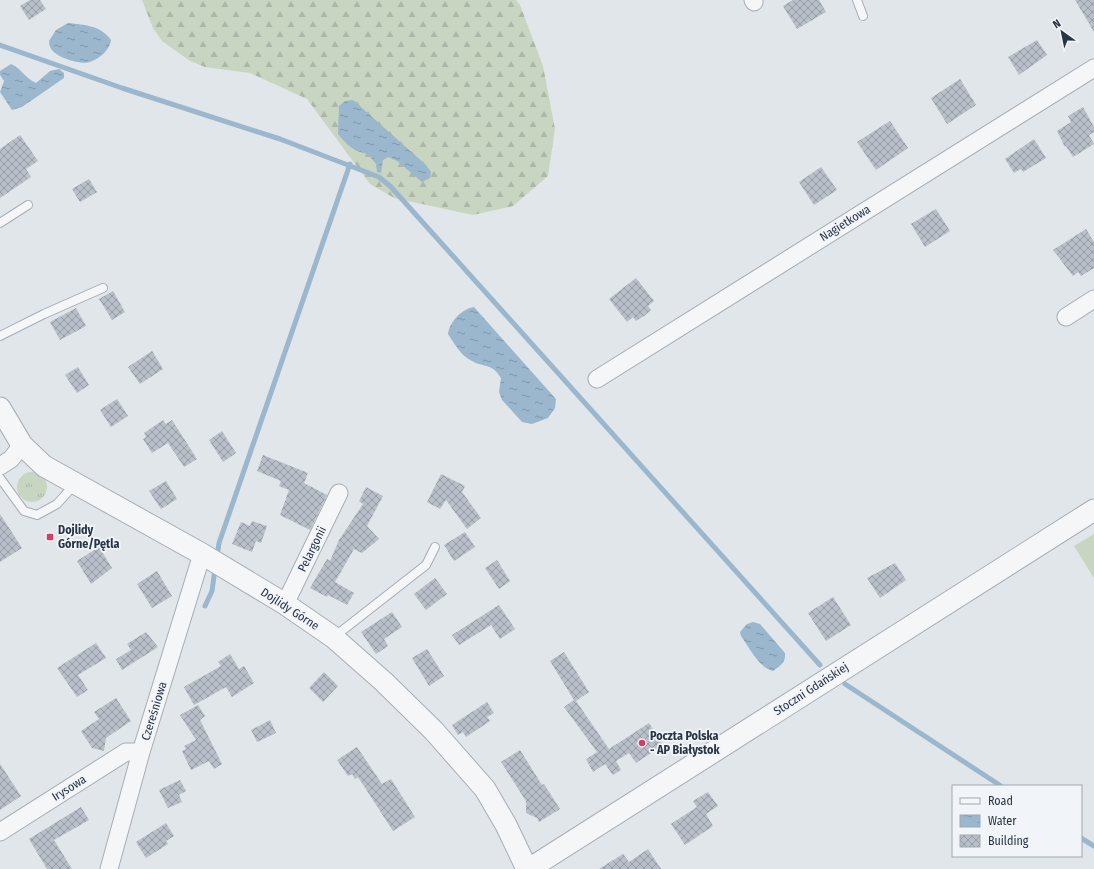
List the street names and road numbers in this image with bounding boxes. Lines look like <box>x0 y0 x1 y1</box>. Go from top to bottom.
street label: Nagietkowa <box>817 202 873 244</box>
street label: Pelargonii <box>295 524 329 574</box>
street label: Dojlidy Górne <box>258 585 322 633</box>
street label: Stoczni Gdańskiej <box>771 660 851 718</box>
street label: Czereśniowa <box>138 680 170 742</box>
street label: Irysowa <box>49 772 89 804</box>

